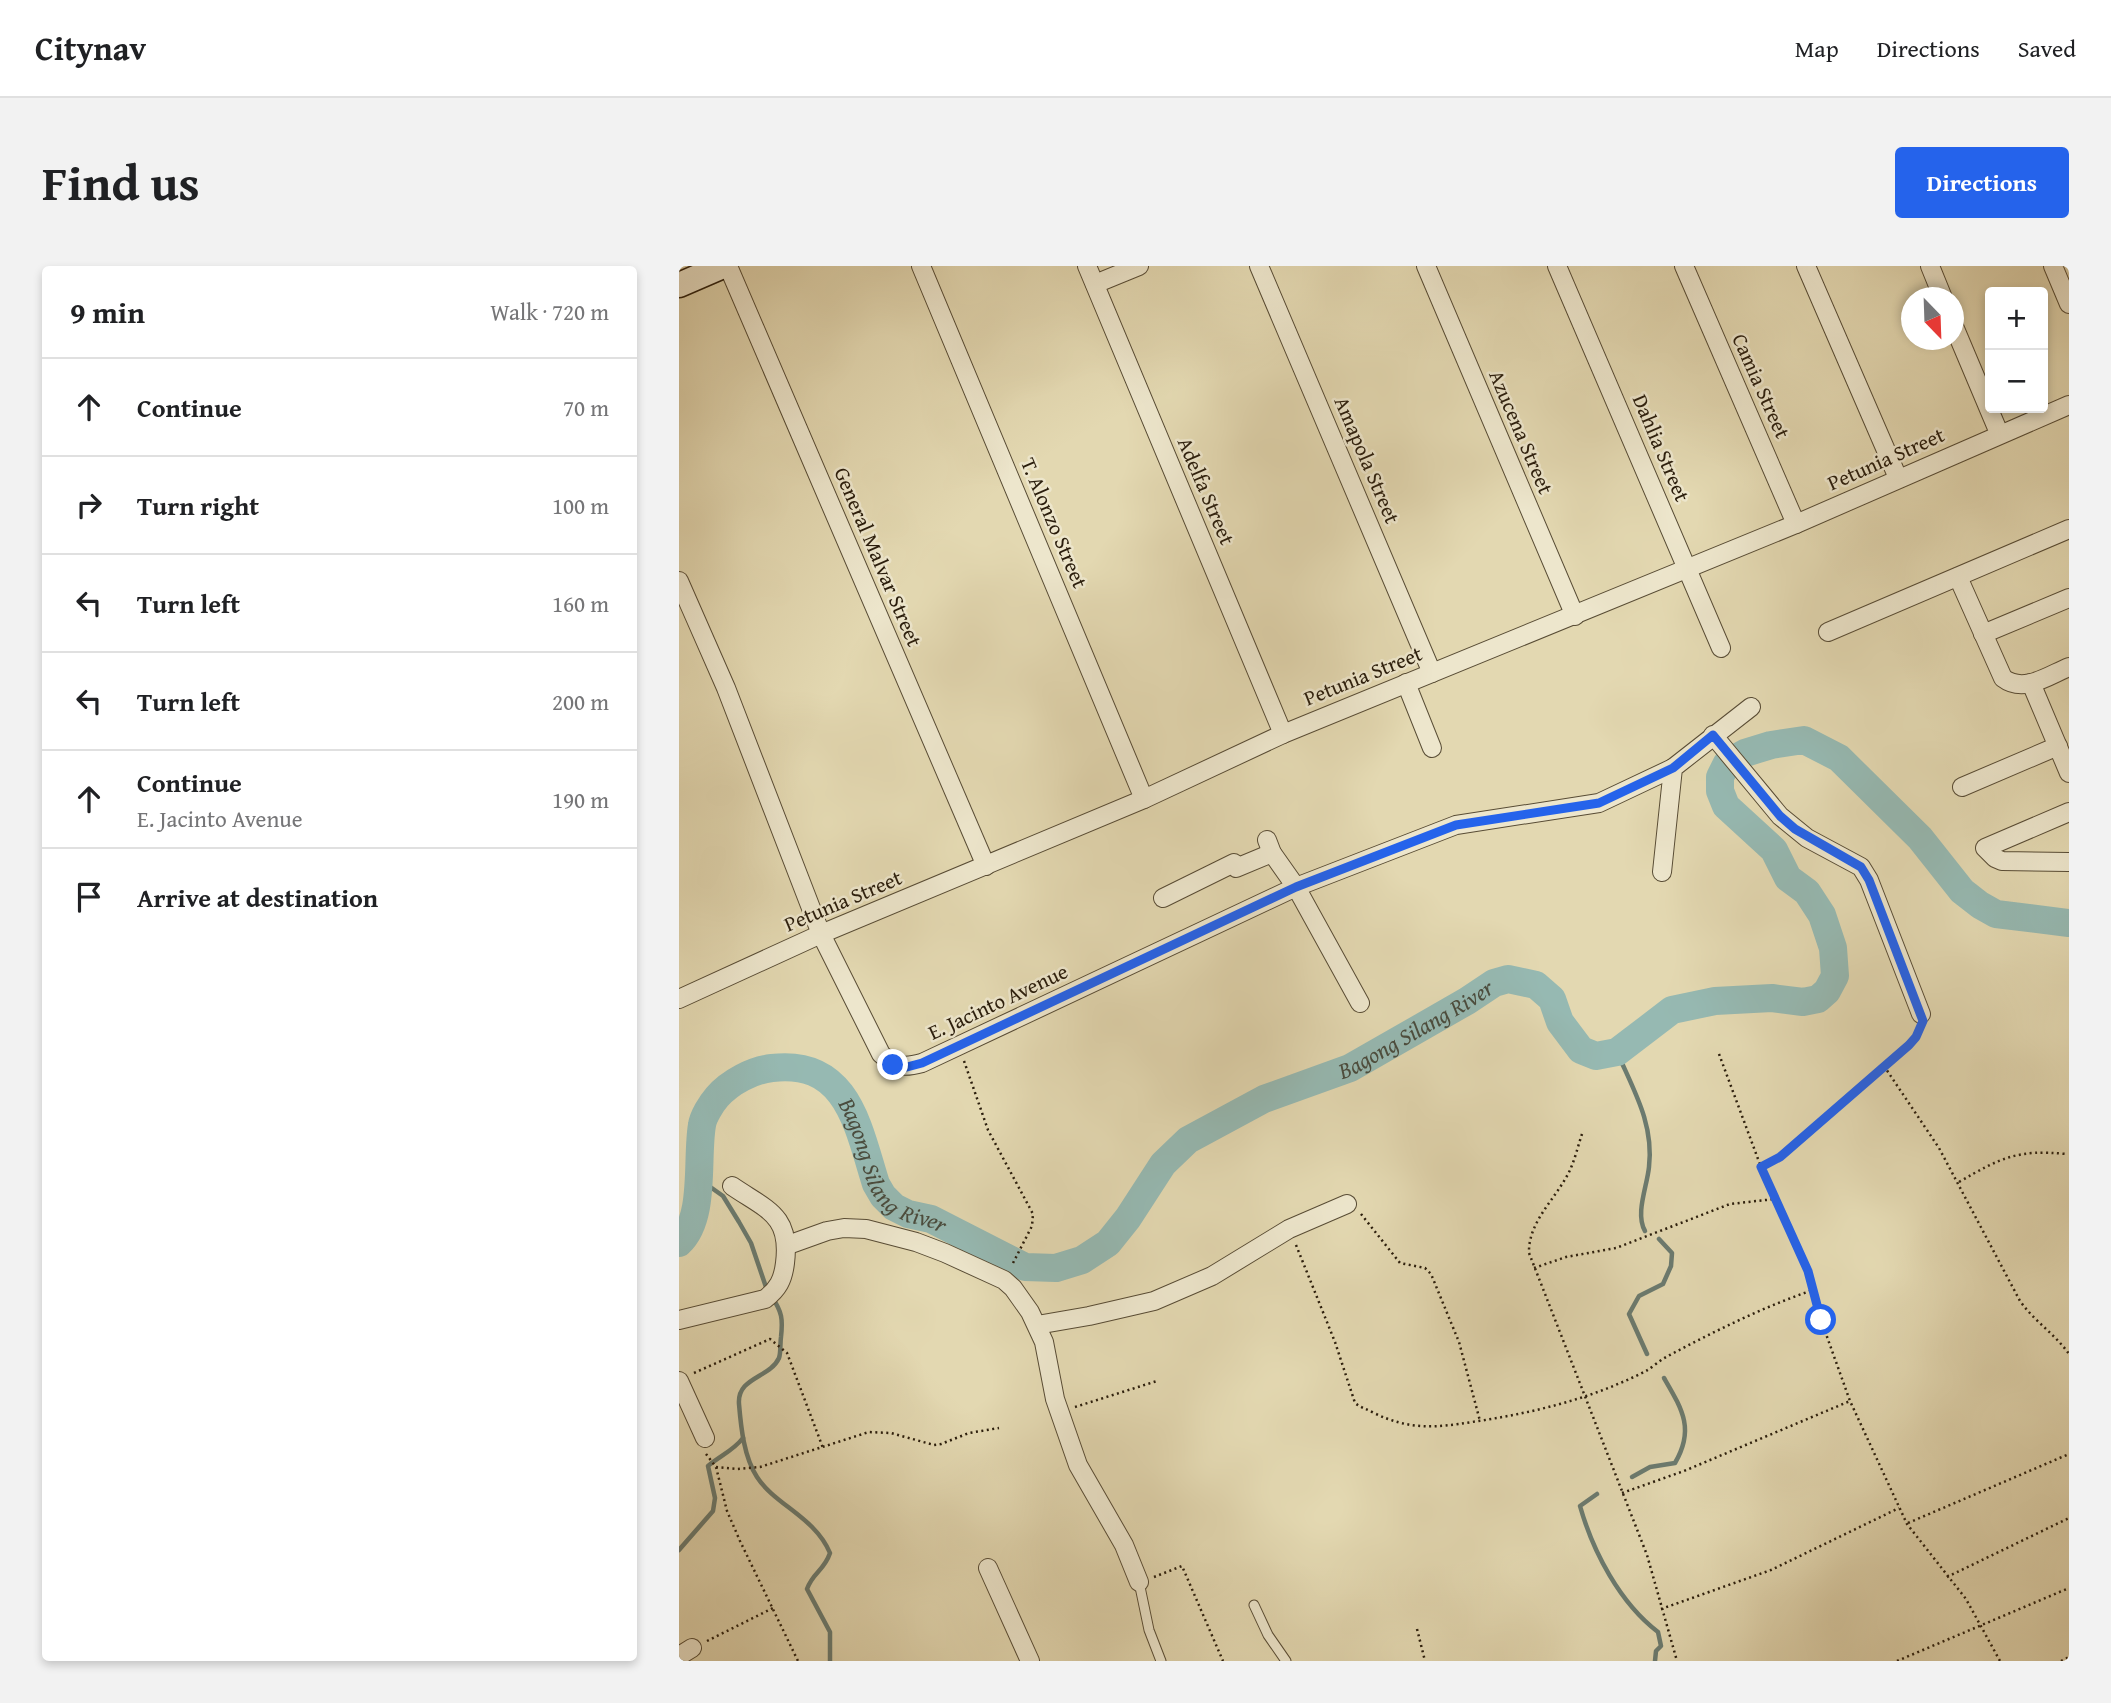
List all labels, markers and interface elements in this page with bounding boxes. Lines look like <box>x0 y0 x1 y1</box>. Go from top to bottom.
text: Citynav <box>35 24 146 72</box>
text: Map <box>1795 31 1839 66</box>
text: Directions <box>1877 31 1980 66</box>
text: Saved <box>2018 31 2076 66</box>
text: Find us <box>42 146 200 218</box>
button: Directions <box>1895 147 2069 218</box>
north arrow <box>1901 287 1964 350</box>
map controls <box>1985 287 2048 413</box>
button: + <box>1985 287 2048 350</box>
text: 9 min <box>70 290 145 334</box>
text: Walk · 720 m <box>490 295 609 328</box>
street label: Camia Street <box>1725 328 1799 444</box>
button: − <box>1985 350 2048 413</box>
street label: Azucena Street <box>1481 365 1562 499</box>
icon: ahead <box>70 388 108 426</box>
text: Continue <box>137 388 242 427</box>
street label: Dahlia Street <box>1625 389 1698 507</box>
text: 70 m <box>563 391 609 424</box>
street label: Amapola Street <box>1327 391 1408 529</box>
street label: Petunia Street <box>1822 419 1950 498</box>
street label: Adelfa Street <box>1170 432 1243 550</box>
street label: T. Alonzo Street <box>1013 453 1096 593</box>
street label: General Malvar Street <box>827 462 931 652</box>
icon: right <box>70 486 108 524</box>
text: Turn right <box>137 486 259 525</box>
text: 100 m <box>552 489 609 522</box>
icon: left <box>70 584 108 622</box>
text: Turn left <box>137 584 240 623</box>
text: 160 m <box>552 587 609 620</box>
street label: Petunia Street <box>1299 637 1427 713</box>
icon: left <box>70 682 108 720</box>
text: Turn left <box>137 682 240 721</box>
text: 200 m <box>552 685 609 718</box>
text: Continue <box>137 763 242 802</box>
icon: ahead <box>70 780 108 818</box>
text: 190 m <box>552 783 609 816</box>
text: E. Jacinto Avenue <box>137 802 303 835</box>
street label: Petunia Street <box>779 862 907 939</box>
icon: arrive <box>70 878 108 916</box>
text: Arrive at destination <box>137 878 378 917</box>
street label: E. Jacinto Avenue <box>923 955 1073 1048</box>
water label: Bagong Silang River <box>1333 970 1501 1087</box>
route end <box>877 1049 908 1080</box>
water label: Bagong Silang River <box>831 1090 954 1241</box>
route start <box>1805 1304 1836 1335</box>

